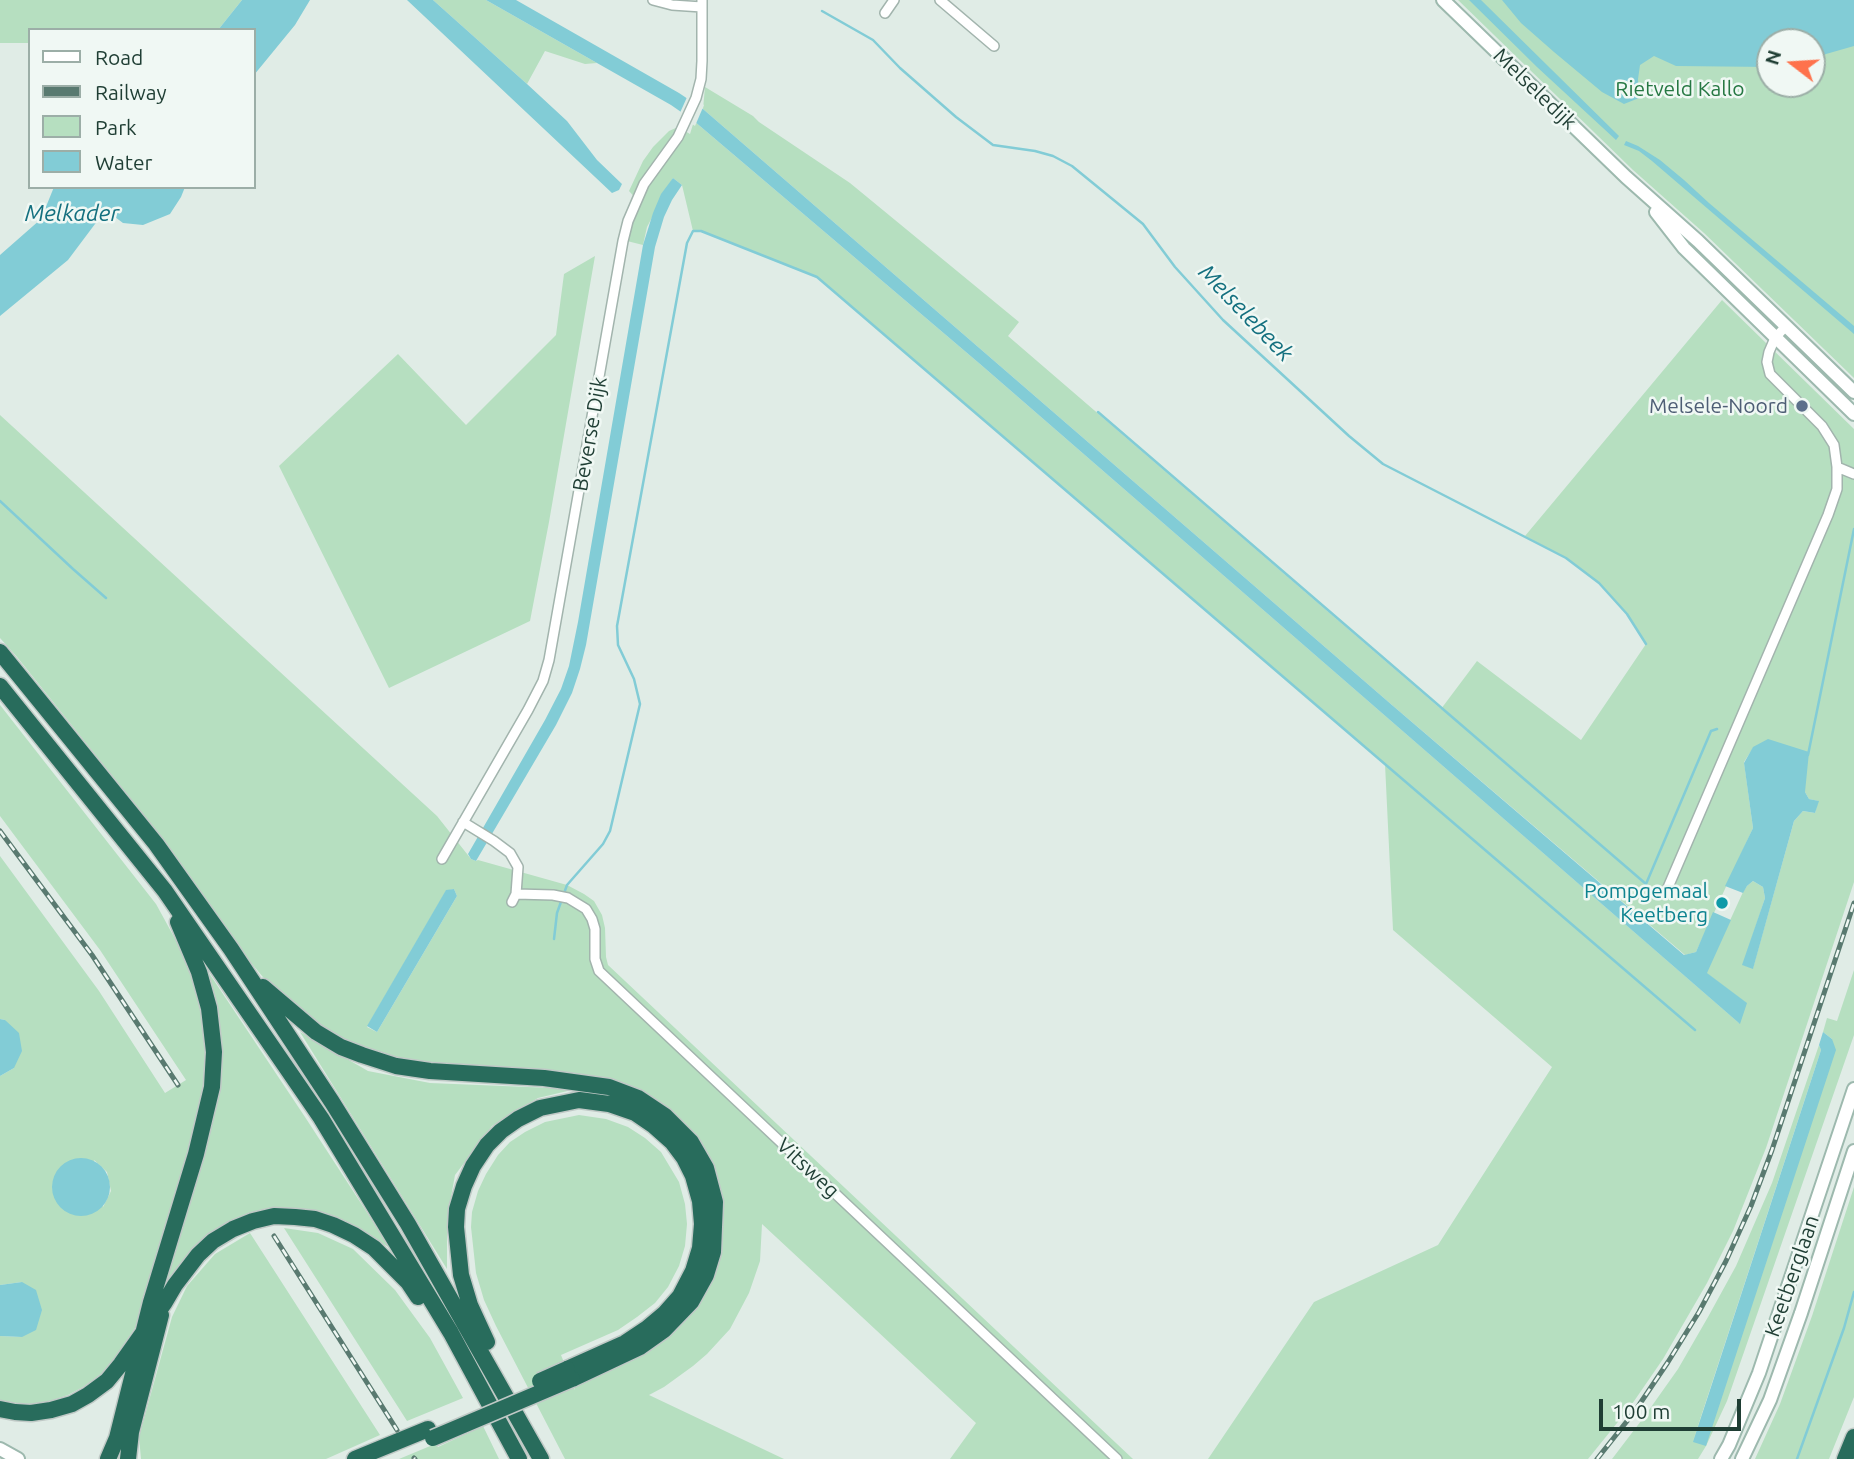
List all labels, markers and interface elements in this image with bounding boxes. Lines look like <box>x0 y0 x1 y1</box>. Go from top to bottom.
legend <box>28 28 256 189</box>
north arrow <box>1756 28 1826 98</box>
street label: Melseledijk <box>1488 43 1582 135</box>
text: Road <box>95 45 143 69</box>
text: N <box>1760 47 1785 67</box>
park label: Rietveld Kallo <box>1615 76 1745 102</box>
text: Railway <box>95 80 167 104</box>
text: Park <box>95 115 137 139</box>
text: Water <box>95 150 153 174</box>
water label: Melkader <box>25 199 119 227</box>
water label: Melselebeek <box>1193 259 1299 367</box>
street label: Beverse Dijk <box>568 375 612 493</box>
place label: Melsele-Noord <box>1649 393 1788 419</box>
marker: Melsele-Noord <box>1794 398 1810 414</box>
place label: Pompgemaal Keetberg <box>1584 878 1708 928</box>
marker: Pompgemaal Keetberg <box>1714 895 1730 911</box>
street label: Vitsweg <box>771 1133 845 1203</box>
street label: Keetberglaan <box>1759 1212 1825 1340</box>
scale bar <box>1602 1386 1744 1430</box>
text: 100 m <box>1612 1399 1670 1423</box>

